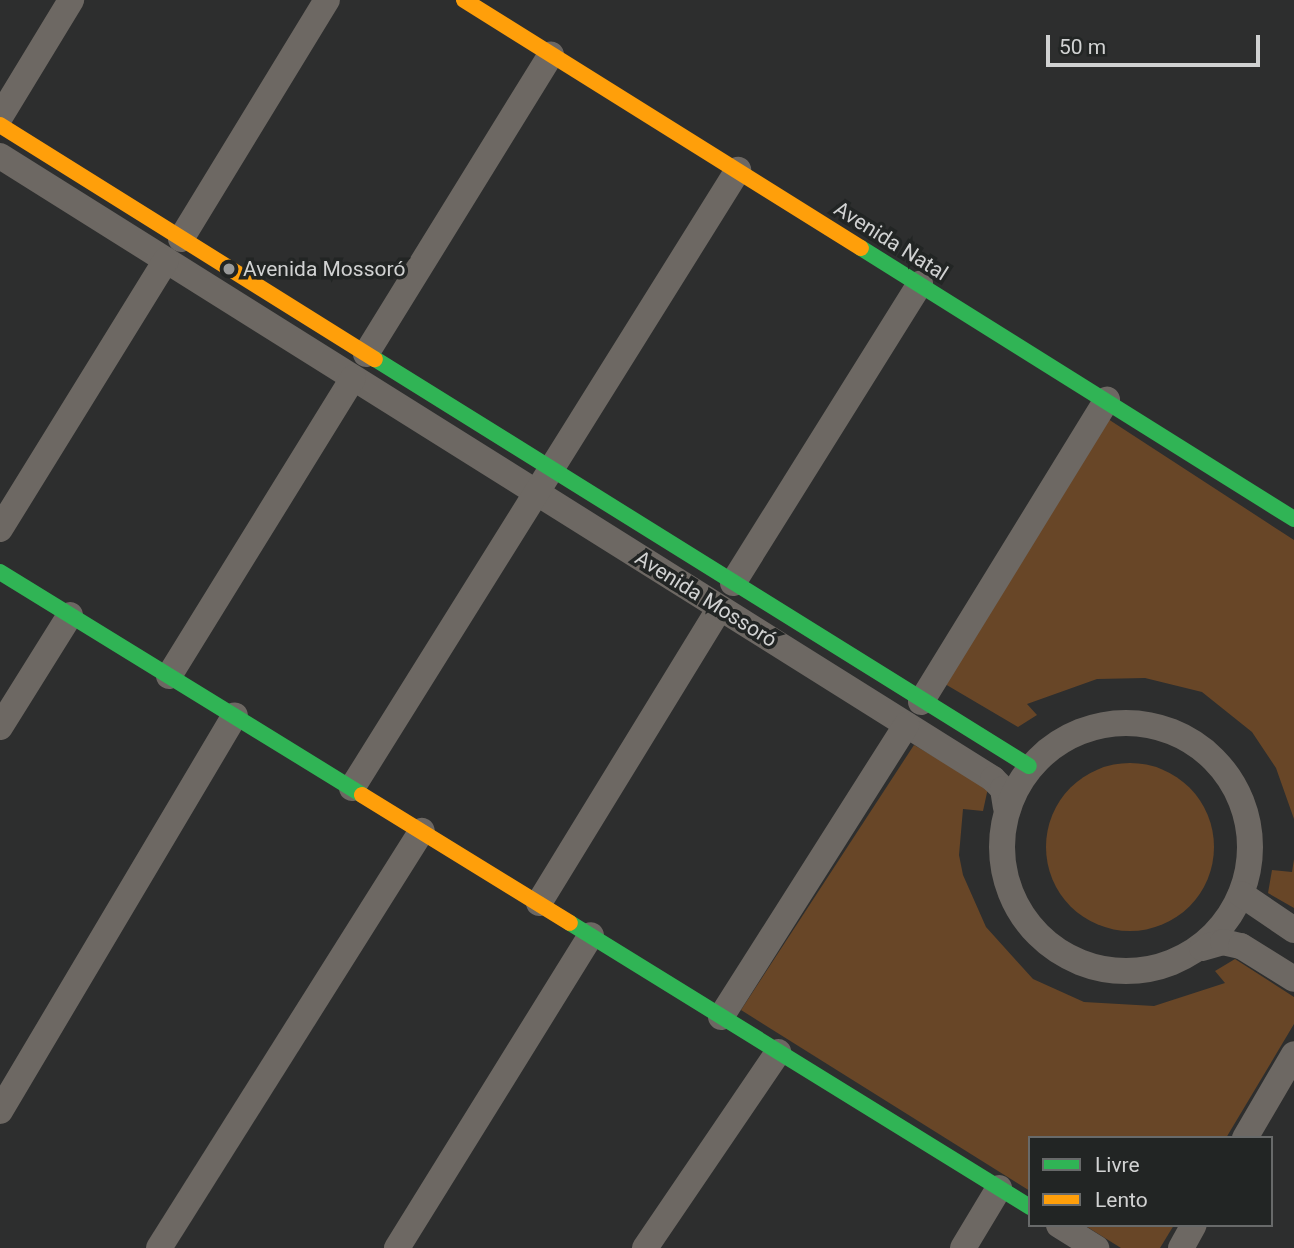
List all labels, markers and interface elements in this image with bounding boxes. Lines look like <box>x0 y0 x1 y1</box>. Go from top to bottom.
scale bar <box>1049 21 1262 65</box>
text: 50 m <box>1059 35 1106 59</box>
street label: Avenida Natal <box>829 196 953 286</box>
place label: Avenida Mossoró <box>243 256 405 282</box>
marker: Avenida Mossoró <box>221 261 237 277</box>
street label: Avenida Mossoró <box>630 545 782 653</box>
legend <box>1028 1136 1273 1227</box>
text: Livre <box>1095 1153 1140 1177</box>
text: Lento <box>1095 1188 1148 1212</box>

